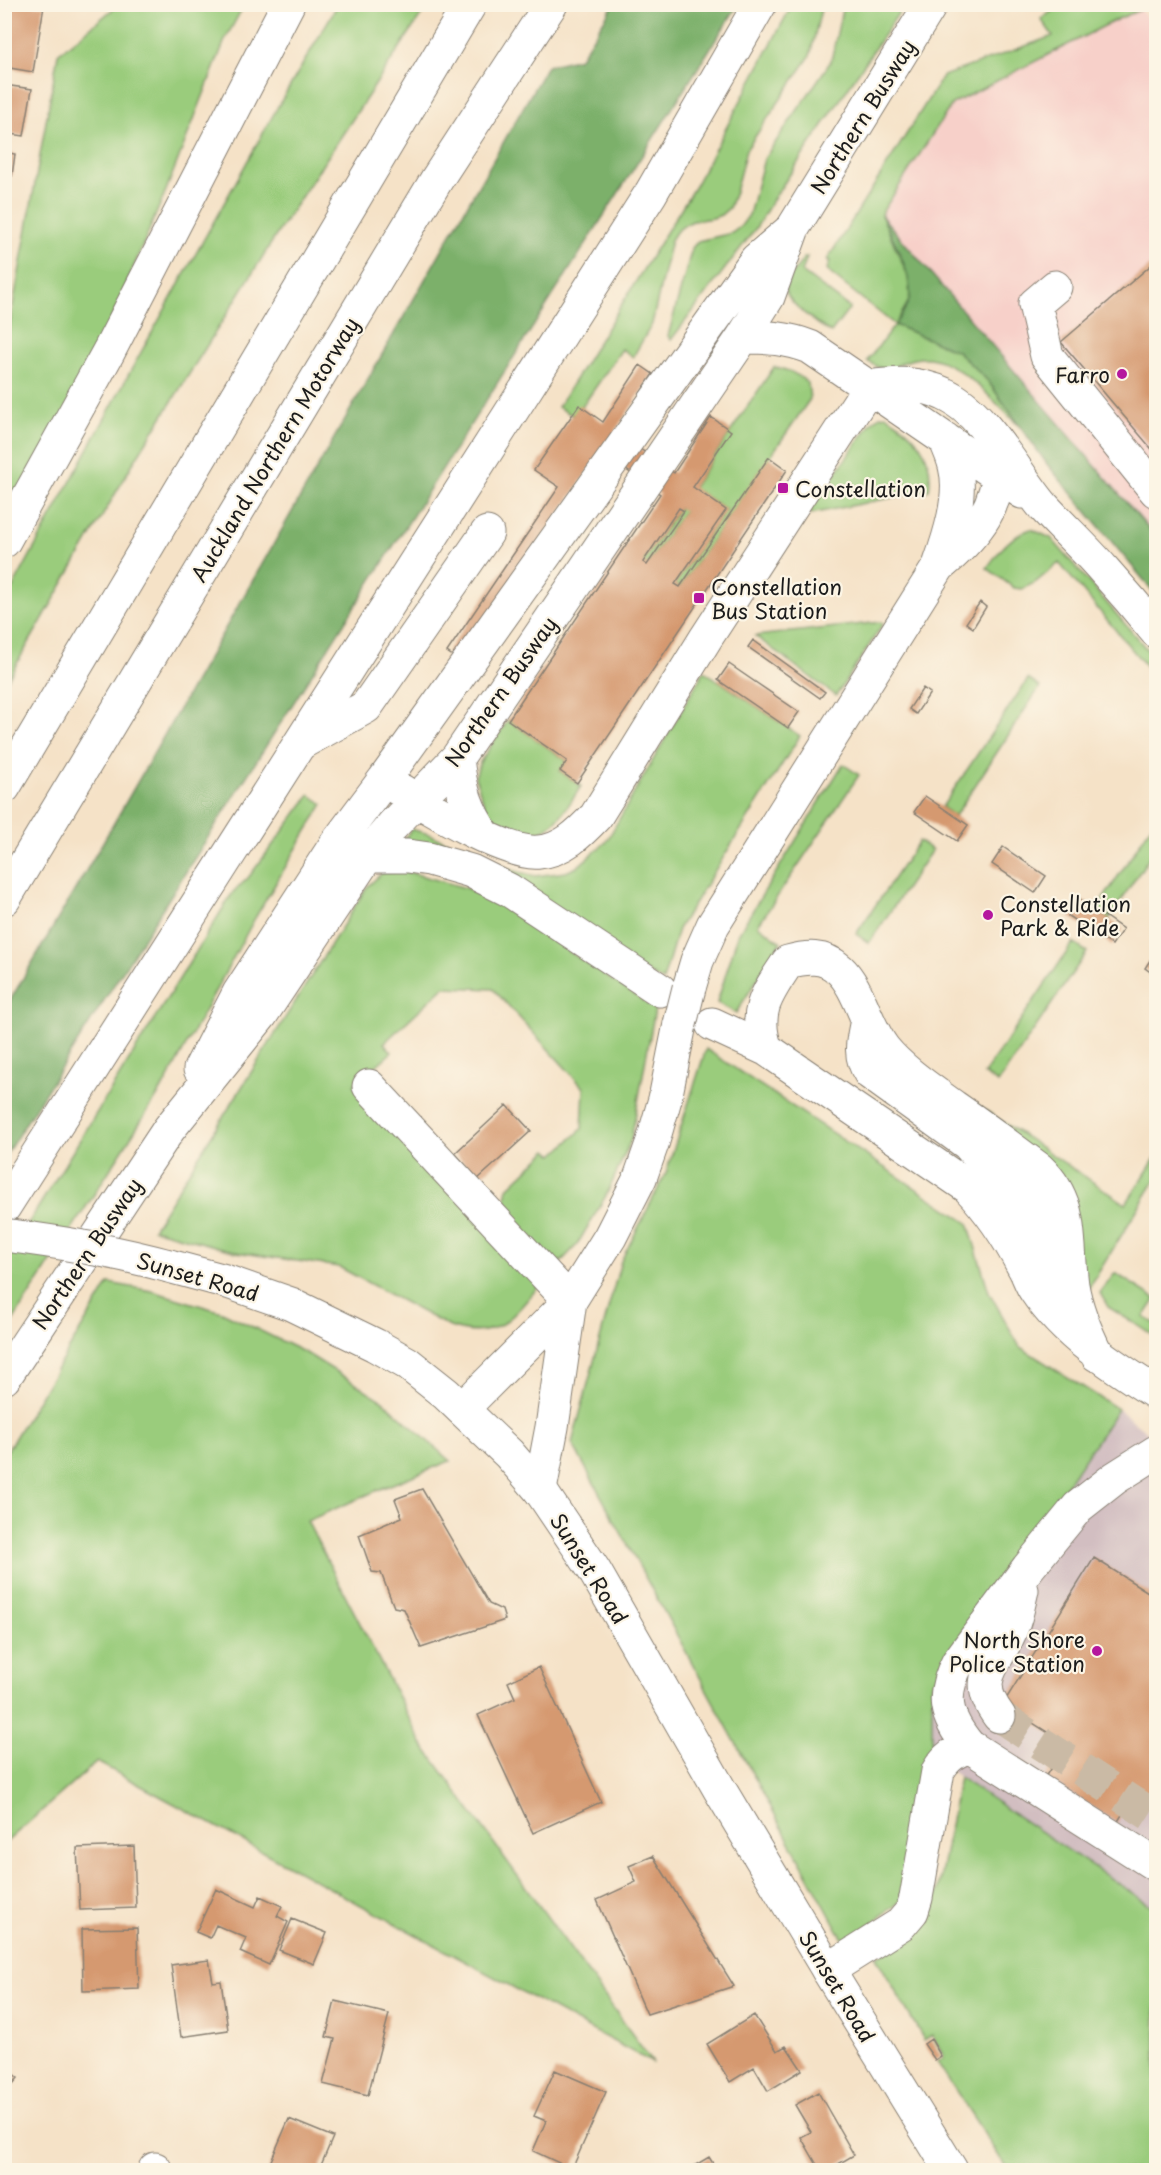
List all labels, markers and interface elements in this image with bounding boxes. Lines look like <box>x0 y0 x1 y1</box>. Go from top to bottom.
street label: Northern Busway <box>801 32 923 200</box>
street label: Auckland Northern Motorway <box>182 310 366 588</box>
place label: Farro <box>1055 358 1110 390</box>
marker: Farro <box>1115 367 1129 381</box>
place label: Constellation <box>795 472 926 504</box>
marker: Constellation <box>776 481 790 495</box>
place label: Constellation Bus Station <box>711 570 842 626</box>
marker: Constellation Bus Station <box>692 591 706 605</box>
street label: Northern Busway <box>436 609 564 773</box>
place label: Constellation Park & Ride <box>1000 887 1131 943</box>
marker: Constellation Park & Ride <box>981 908 995 922</box>
street label: Northern Busway <box>23 1171 149 1335</box>
street label: Sunset Road <box>133 1243 263 1309</box>
street label: Sunset Road <box>543 1506 637 1630</box>
place label: North Shore Police Station <box>949 1623 1085 1679</box>
marker: North Shore Police Station <box>1090 1644 1104 1658</box>
street label: Sunset Road <box>792 1924 884 2048</box>

